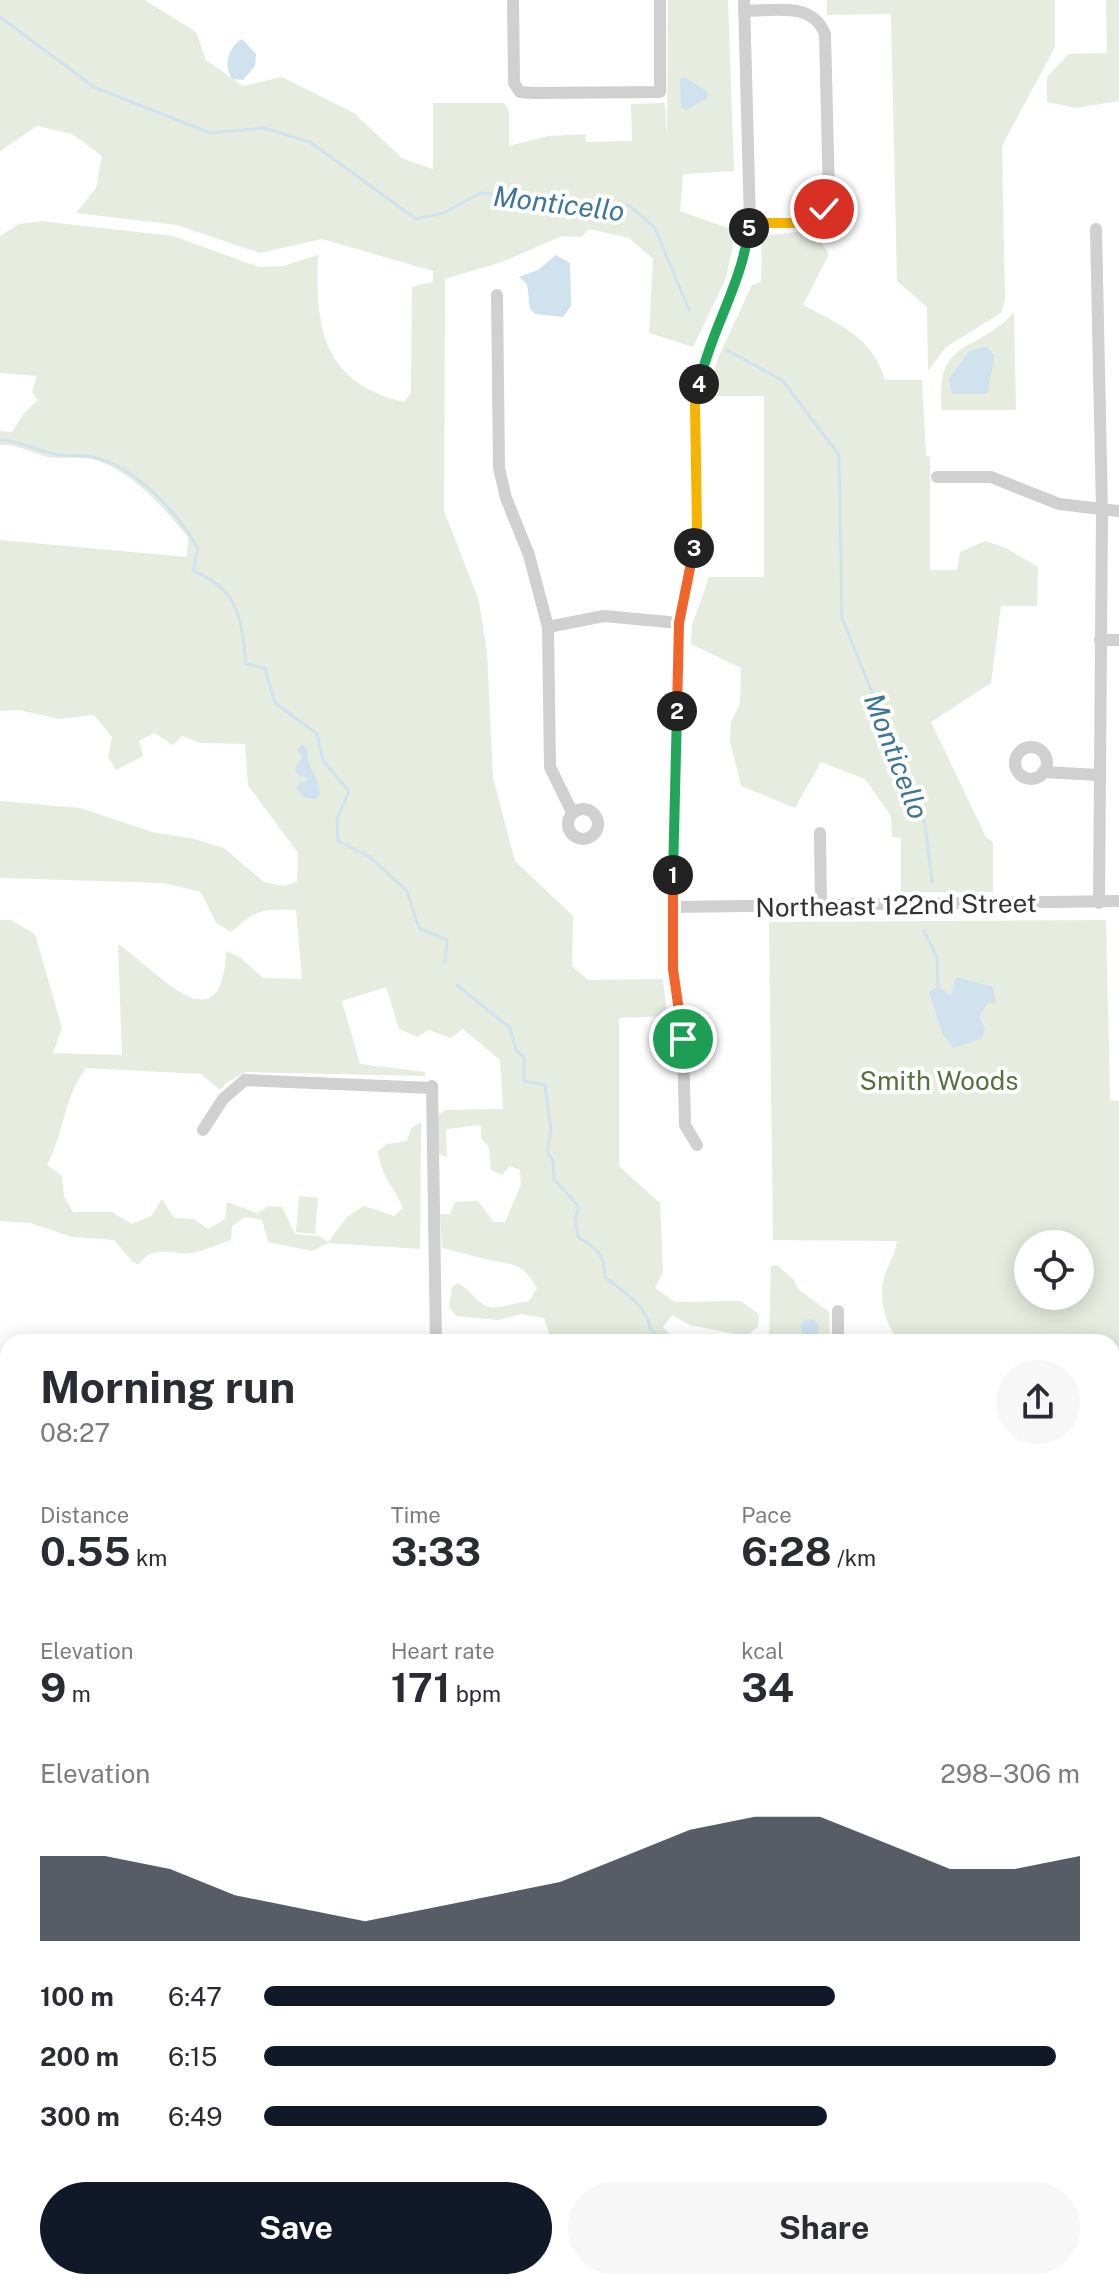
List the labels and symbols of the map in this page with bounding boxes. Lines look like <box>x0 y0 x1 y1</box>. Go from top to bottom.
pin <box>790 175 858 243</box>
water label: Monticello <box>492 179 626 227</box>
pin: 5 <box>729 208 769 248</box>
pin: 4 <box>679 364 719 404</box>
pin: 3 <box>674 528 714 568</box>
water label: Monticello <box>858 689 936 823</box>
pin: 2 <box>657 691 697 731</box>
pin: 1 <box>653 855 693 895</box>
street label: Northeast 122nd Street <box>755 887 1037 923</box>
pin <box>649 1005 717 1073</box>
park label: Smith Woods <box>860 1065 1018 1096</box>

